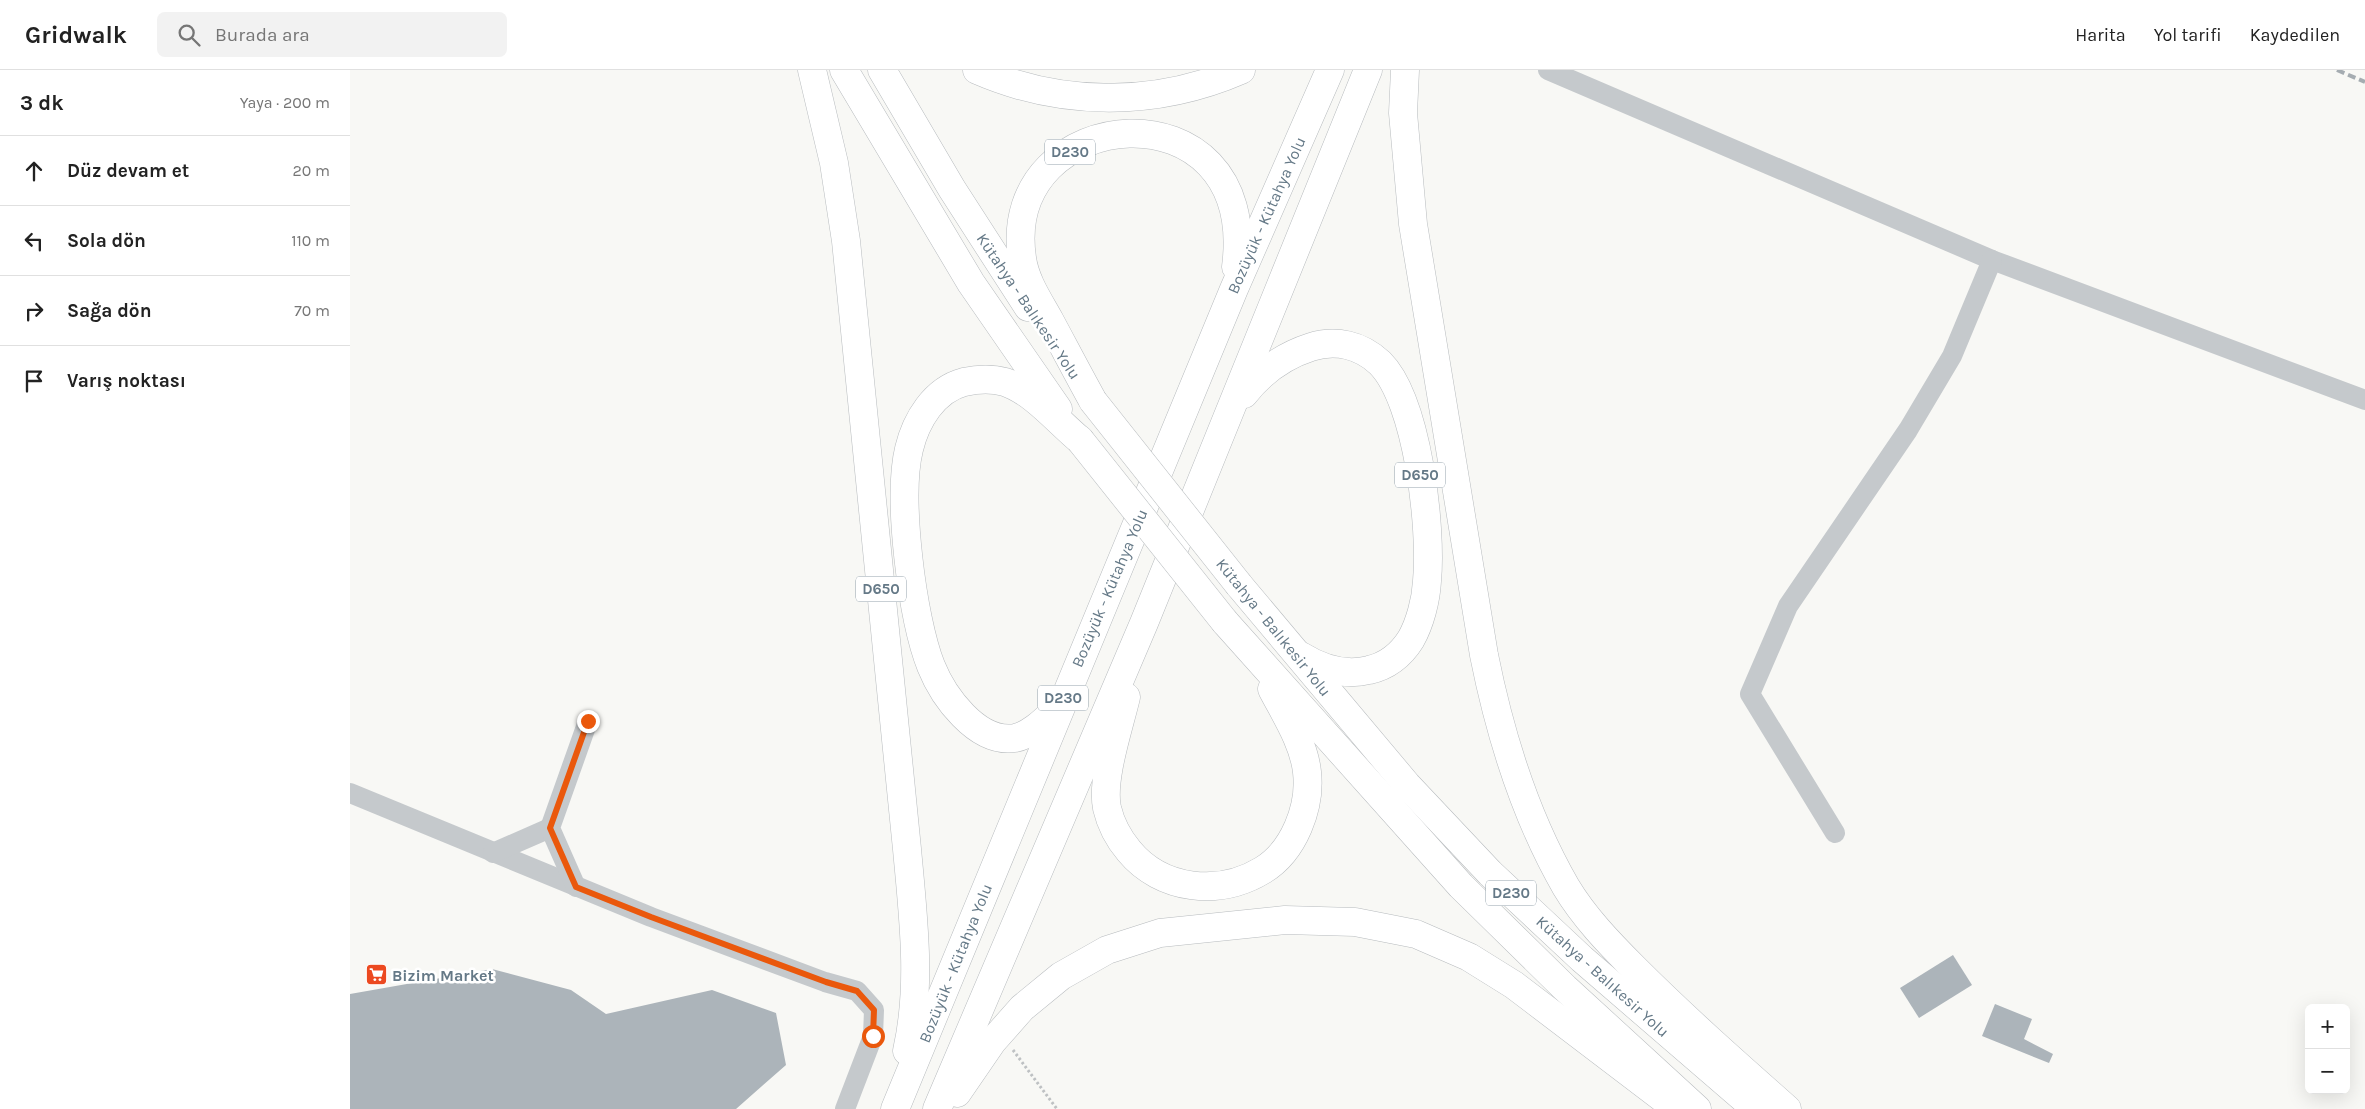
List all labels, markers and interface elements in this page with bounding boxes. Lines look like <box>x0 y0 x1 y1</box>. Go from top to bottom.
search box <box>157 12 507 57</box>
text: Gridwalk <box>25 21 127 49</box>
icon: search <box>175 21 203 49</box>
text: Burada ara <box>215 24 310 46</box>
text: Harita <box>2075 24 2126 46</box>
text: Yol tarifi <box>2154 24 2222 46</box>
text: Kaydedilen <box>2250 24 2340 46</box>
text: 3 dk <box>20 91 64 115</box>
text: Yaya · 200 m <box>240 93 330 112</box>
street label: Bozüyük - Kütahya Yolu <box>1223 134 1310 297</box>
road number: D230 <box>1045 140 1095 164</box>
icon: ahead <box>20 157 48 185</box>
text: Düz devam et <box>67 160 189 182</box>
text: 20 m <box>292 161 330 180</box>
icon: left <box>20 227 48 255</box>
text: Sola dön <box>67 230 146 252</box>
street label: Kütahya - Balıkesir Yolu <box>973 230 1085 383</box>
text: 110 m <box>291 231 330 250</box>
icon: right <box>20 297 48 325</box>
text: Sağa dön <box>67 300 151 322</box>
text: 70 m <box>294 301 330 320</box>
icon: arrive <box>20 367 48 395</box>
text: Varış noktası <box>67 370 186 392</box>
road number: D650 <box>1395 462 1445 488</box>
street label: Bozüyük - Kütahya Yolu <box>1068 506 1151 670</box>
street label: Kütahya - Balıkesir Yolu <box>1212 555 1335 700</box>
road number: D650 <box>856 576 906 602</box>
road number: D230 <box>1038 686 1088 710</box>
route end <box>577 710 600 733</box>
road number: D230 <box>1486 880 1536 906</box>
street label: Bozüyük - Kütahya Yolu <box>915 881 996 1046</box>
street label: Kütahya - Balıkesir Yolu <box>1532 912 1673 1041</box>
supermarket icon: Bizim Market <box>364 963 388 987</box>
place label: Bizim Market <box>392 966 494 985</box>
map controls <box>2305 1004 2350 1094</box>
button: + <box>2305 1004 2350 1049</box>
route start <box>862 1025 885 1048</box>
button: − <box>2305 1049 2350 1094</box>

